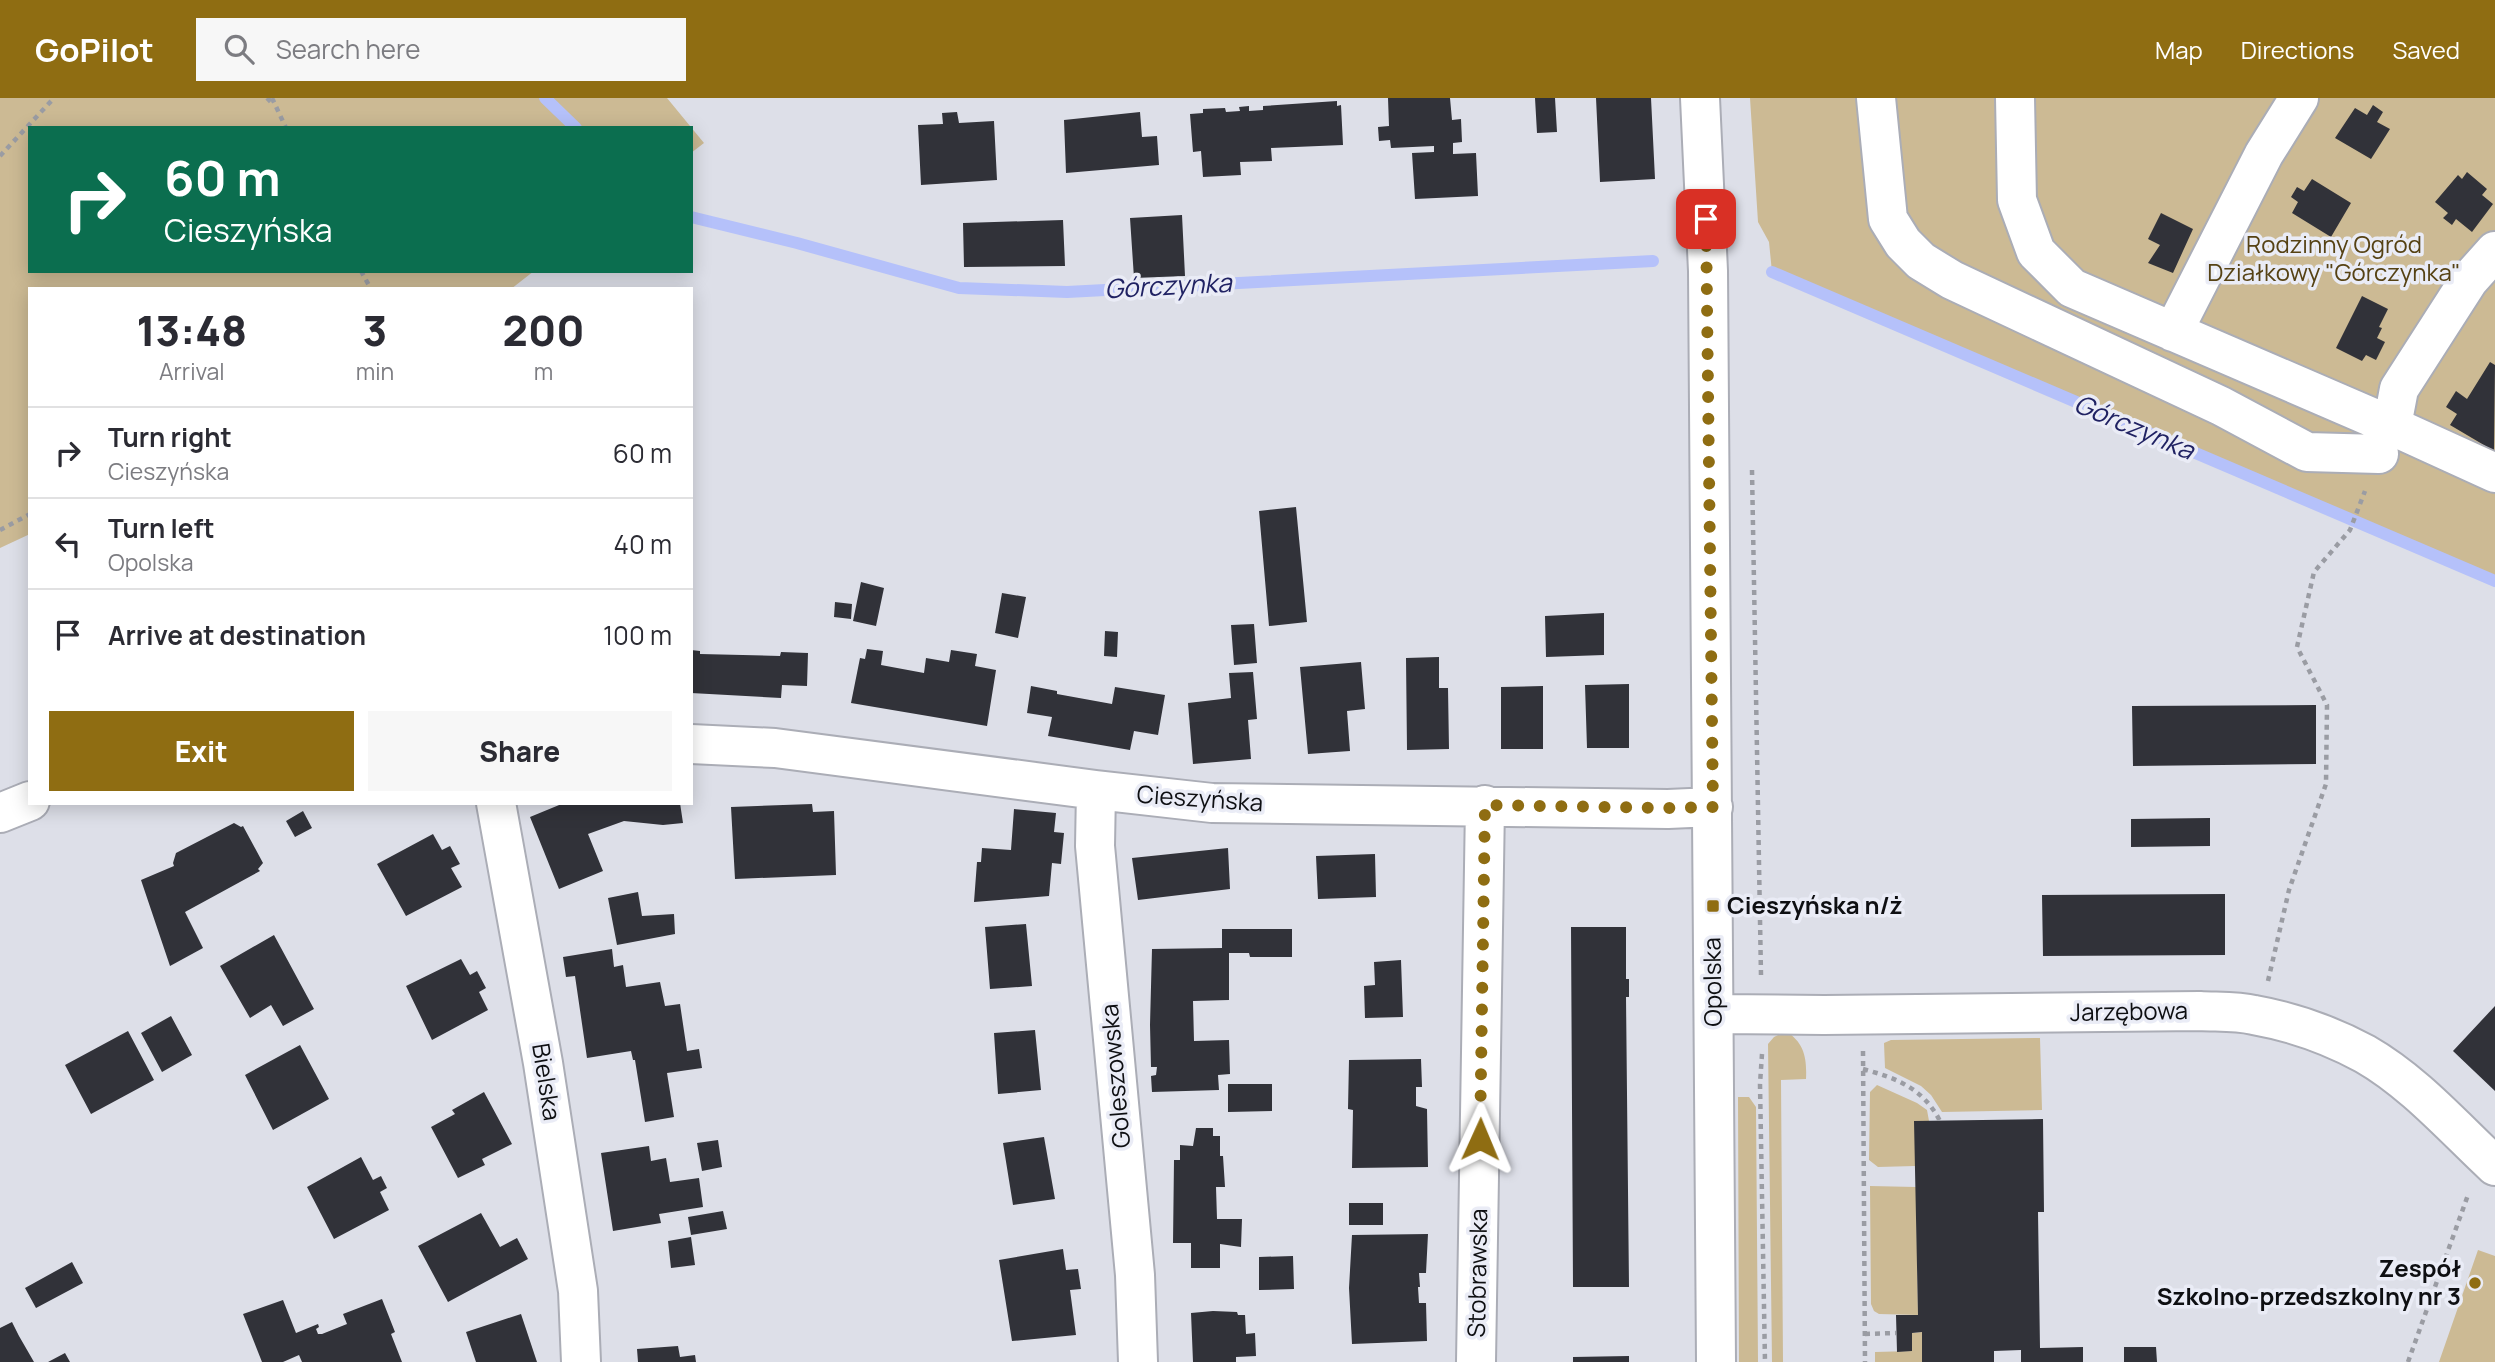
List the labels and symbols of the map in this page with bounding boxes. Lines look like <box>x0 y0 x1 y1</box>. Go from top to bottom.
pin <box>1676 189 1736 249</box>
park label: Rodzinny Ogród Działkowy "Górczynka" <box>2207 227 2461 288</box>
water label: Górczynka <box>1104 264 1234 306</box>
water label: Górczynka <box>2069 385 2201 468</box>
street label: Cieszyńska <box>1136 777 1264 818</box>
place label: Cieszyńska n/ż <box>1727 888 1903 921</box>
marker: Cieszyńska n/ż <box>1705 898 1721 914</box>
street label: Opolska <box>1694 937 1729 1027</box>
street label: Jarzębowa <box>2070 993 2188 1028</box>
street label: Goleszowska <box>1092 1003 1137 1150</box>
street label: Bielska <box>525 1041 570 1123</box>
position arrow <box>1443 1102 1517 1176</box>
street label: Stobrawska <box>1459 1208 1494 1338</box>
place label: Zespół Szkolno-przedszkolny nr 3 <box>2157 1251 2461 1312</box>
marker: Zespół Szkolno-przedszkolny nr 3 <box>2467 1275 2483 1291</box>

